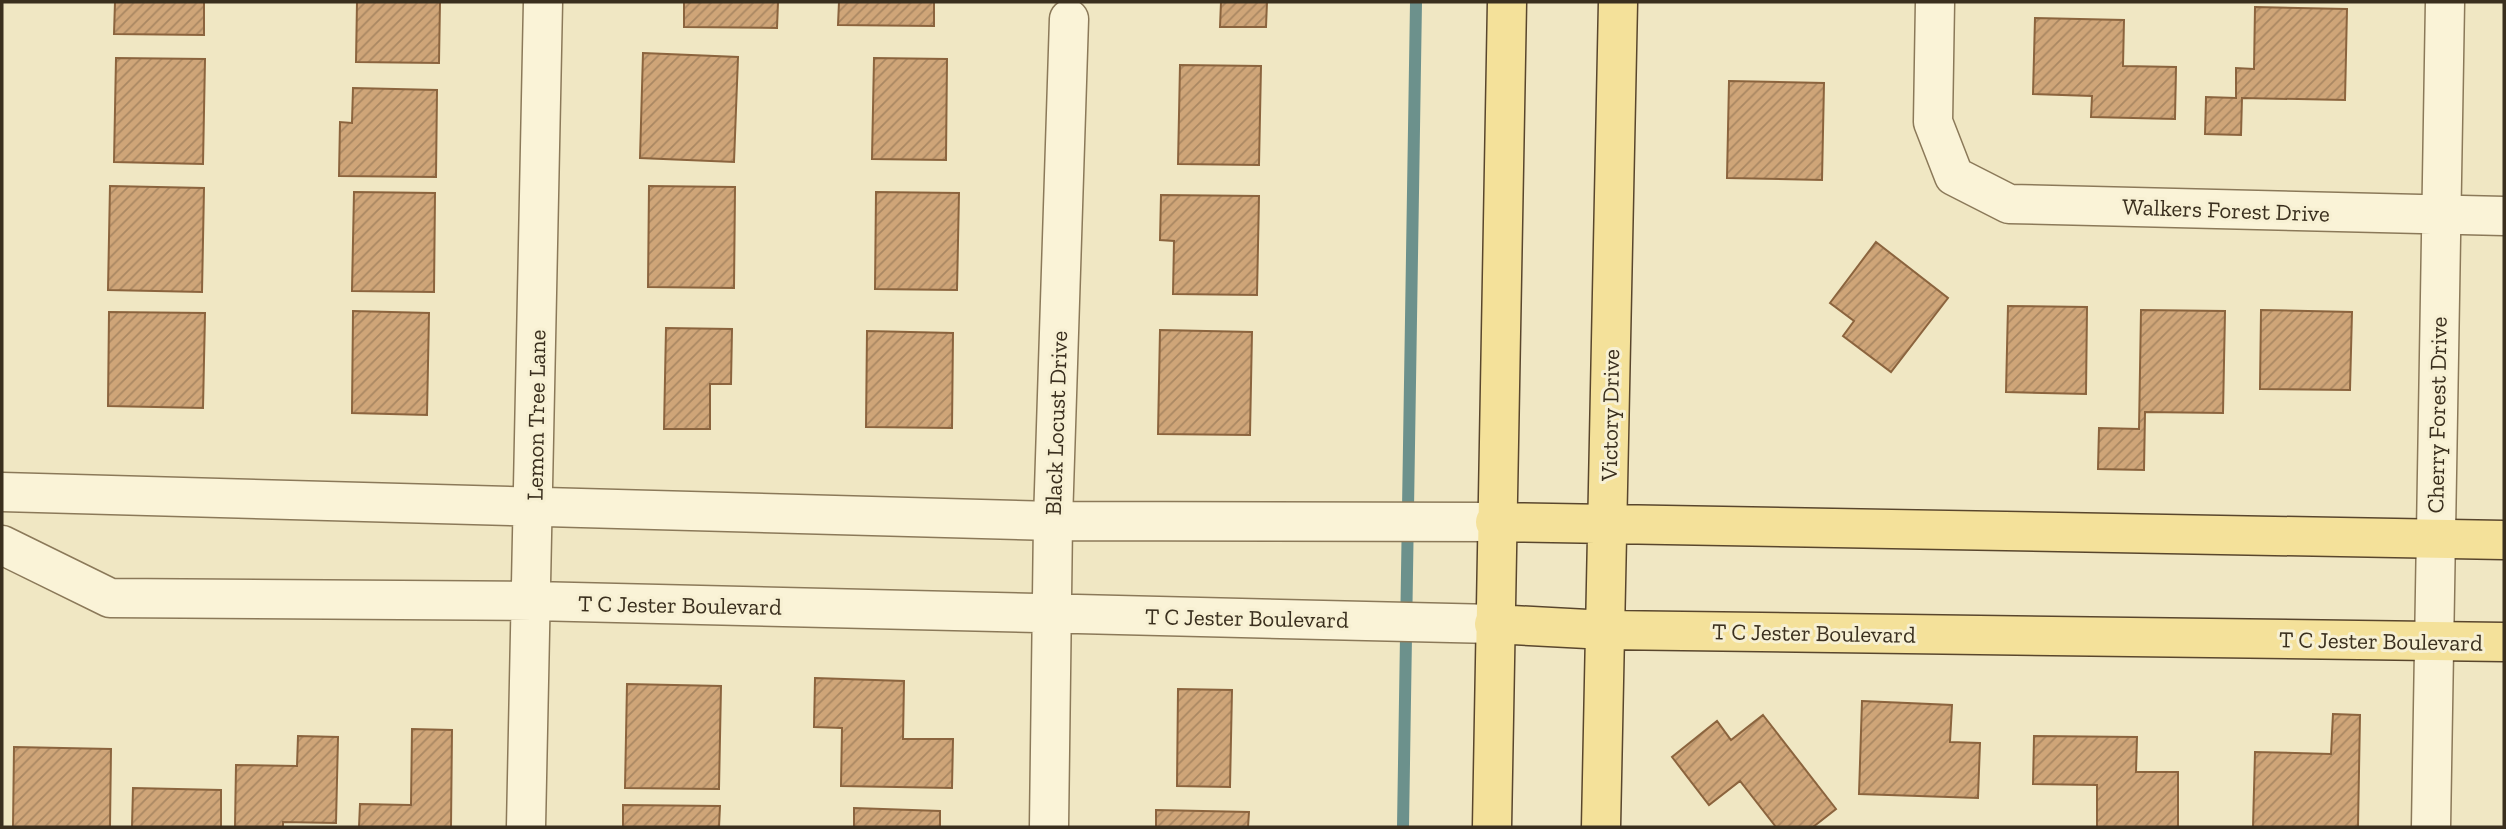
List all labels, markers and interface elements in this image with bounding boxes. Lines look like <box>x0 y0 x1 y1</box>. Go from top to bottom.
street label: Walkers Forest Drive <box>2122 192 2330 228</box>
street label: Cherry Forest Drive <box>2421 316 2453 514</box>
street label: Lemon Tree Lane <box>521 329 551 501</box>
street label: Black Locust Drive <box>1039 330 1073 516</box>
street label: Victory Drive <box>1595 349 1625 482</box>
street label: T C Jester Boulevard <box>578 589 782 621</box>
street label: T C Jester Boulevard <box>1145 602 1349 634</box>
street label: T C Jester Boulevard <box>1712 617 1916 649</box>
street label: T C Jester Boulevard <box>2279 625 2483 657</box>

